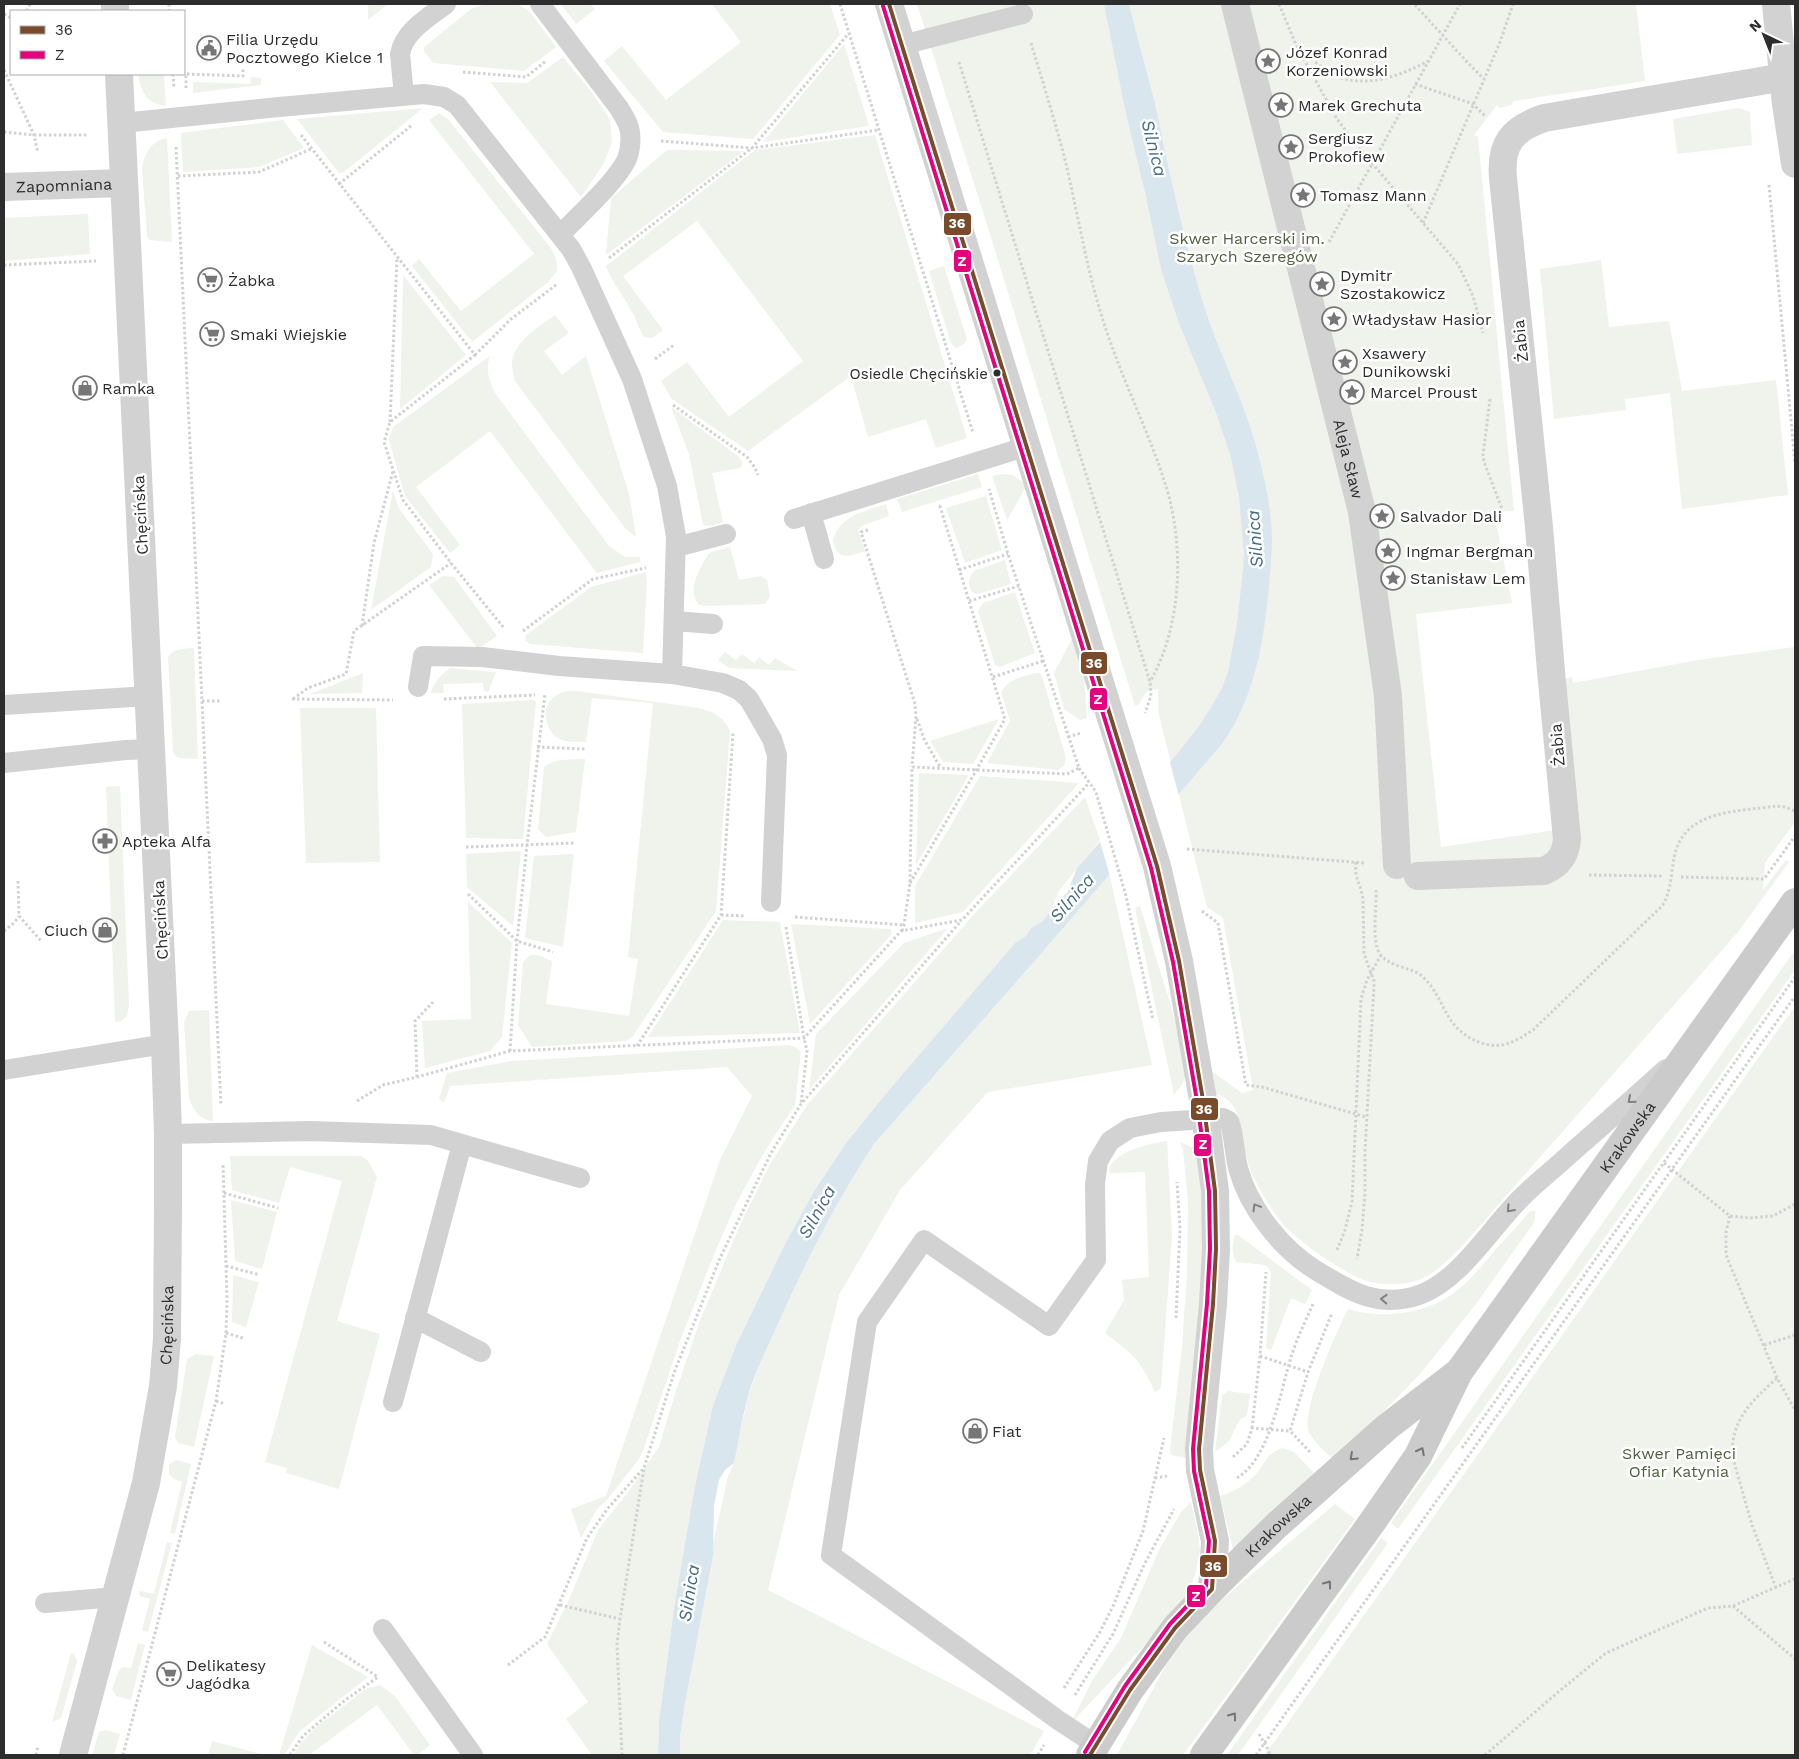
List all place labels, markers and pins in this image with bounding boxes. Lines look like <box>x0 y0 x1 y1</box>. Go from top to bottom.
place label: Filia Urzędu Pocztowego Kielce 1 <box>226 30 383 67</box>
public building icon: Filia Urzędu Pocztowego Kielce 1 <box>196 35 222 61</box>
place label: Józef Konrad Korzeniowski <box>1286 43 1388 80</box>
place icon: Józef Konrad Korzeniowski <box>1255 48 1281 74</box>
place icon: Marek Grechuta <box>1268 92 1294 118</box>
place label: Marek Grechuta <box>1298 96 1422 115</box>
place label: Sergiusz Prokofiew <box>1308 129 1385 166</box>
place icon: Sergiusz Prokofiew <box>1278 134 1304 160</box>
place icon: Tomasz Mann <box>1290 182 1316 208</box>
place label: Tomasz Mann <box>1320 186 1427 205</box>
place label: Dymitr Szostakowicz <box>1340 266 1446 303</box>
supermarket icon: Żabka <box>197 267 223 293</box>
place label: Żabka <box>228 271 275 290</box>
place icon: Dymitr Szostakowicz <box>1309 271 1335 297</box>
place icon: Władysław Hasior <box>1321 306 1347 332</box>
place label: Władysław Hasior <box>1352 310 1492 329</box>
supermarket icon: Smaki Wiejskie <box>199 321 225 347</box>
place label: Smaki Wiejskie <box>230 325 347 344</box>
place label: Xsawery Dunikowski <box>1362 344 1451 381</box>
place icon: Xsawery Dunikowski <box>1332 349 1358 375</box>
place label: Osiedle Chęcińskie <box>850 365 988 383</box>
marker: Osiedle Chęcińskie <box>992 368 1002 378</box>
shop icon: Ramka <box>72 375 98 401</box>
place label: Ramka <box>102 379 155 398</box>
place icon: Marcel Proust <box>1339 379 1365 405</box>
place label: Marcel Proust <box>1370 383 1478 402</box>
place icon: Salvador Dali <box>1369 503 1395 529</box>
place label: Salvador Dali <box>1400 507 1502 526</box>
place icon: Ingmar Bergman <box>1375 538 1401 564</box>
place label: Ingmar Bergman <box>1406 542 1534 561</box>
place icon: Stanisław Lem <box>1380 565 1406 591</box>
place label: Stanisław Lem <box>1410 569 1526 588</box>
pharmacy icon: Apteka Alfa <box>92 828 118 854</box>
place label: Apteka Alfa <box>122 832 211 851</box>
shop icon: Ciuch <box>92 917 118 943</box>
place label: Ciuch <box>44 921 88 940</box>
shop icon: Fiat <box>962 1418 988 1444</box>
place label: Fiat <box>992 1422 1022 1441</box>
place label: Delikatesy Jagódka <box>186 1656 266 1693</box>
supermarket icon: Delikatesy Jagódka <box>156 1661 182 1687</box>

